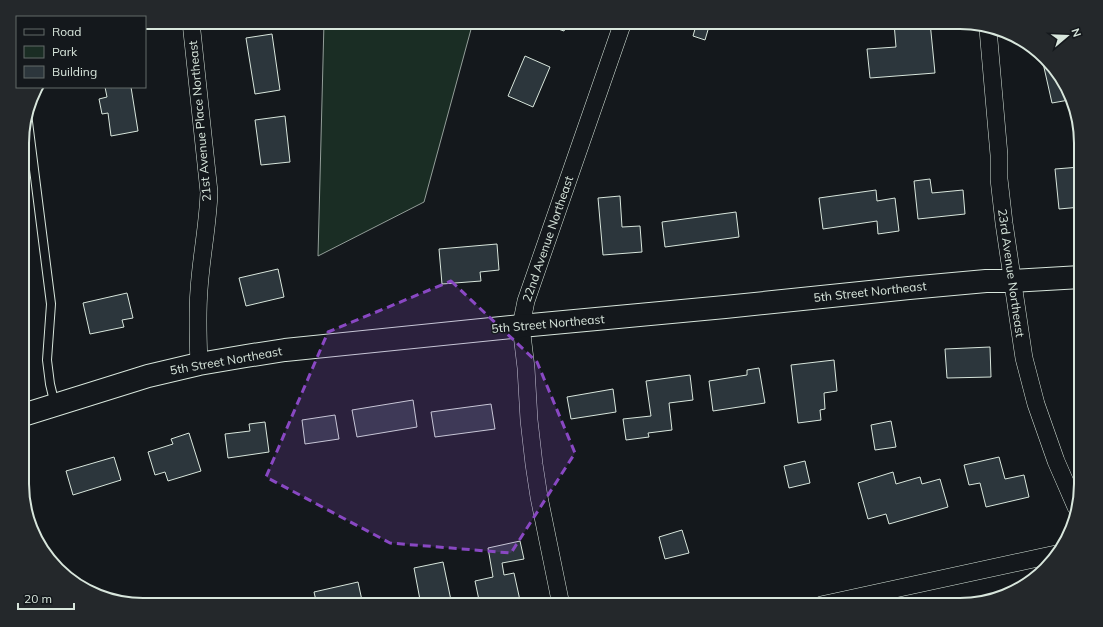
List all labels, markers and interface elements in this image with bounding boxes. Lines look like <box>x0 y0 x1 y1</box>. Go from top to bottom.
legend <box>16 16 146 88</box>
north arrow <box>1047 16 1087 56</box>
text: Road <box>52 24 81 39</box>
text: N <box>1068 27 1084 39</box>
street label: 21st Avenue Place Northeast <box>185 40 214 202</box>
text: Park <box>52 44 78 59</box>
text: Building <box>52 64 97 79</box>
street label: 22nd Avenue Northeast <box>519 174 576 304</box>
street label: 23rd Avenue Northeast <box>995 208 1028 338</box>
street label: 5th Street Northeast <box>813 278 927 305</box>
street label: 5th Street Northeast <box>491 311 605 336</box>
street label: 5th Street Northeast <box>169 343 283 378</box>
scale bar <box>18 585 74 611</box>
text: 20 m <box>24 591 52 606</box>

